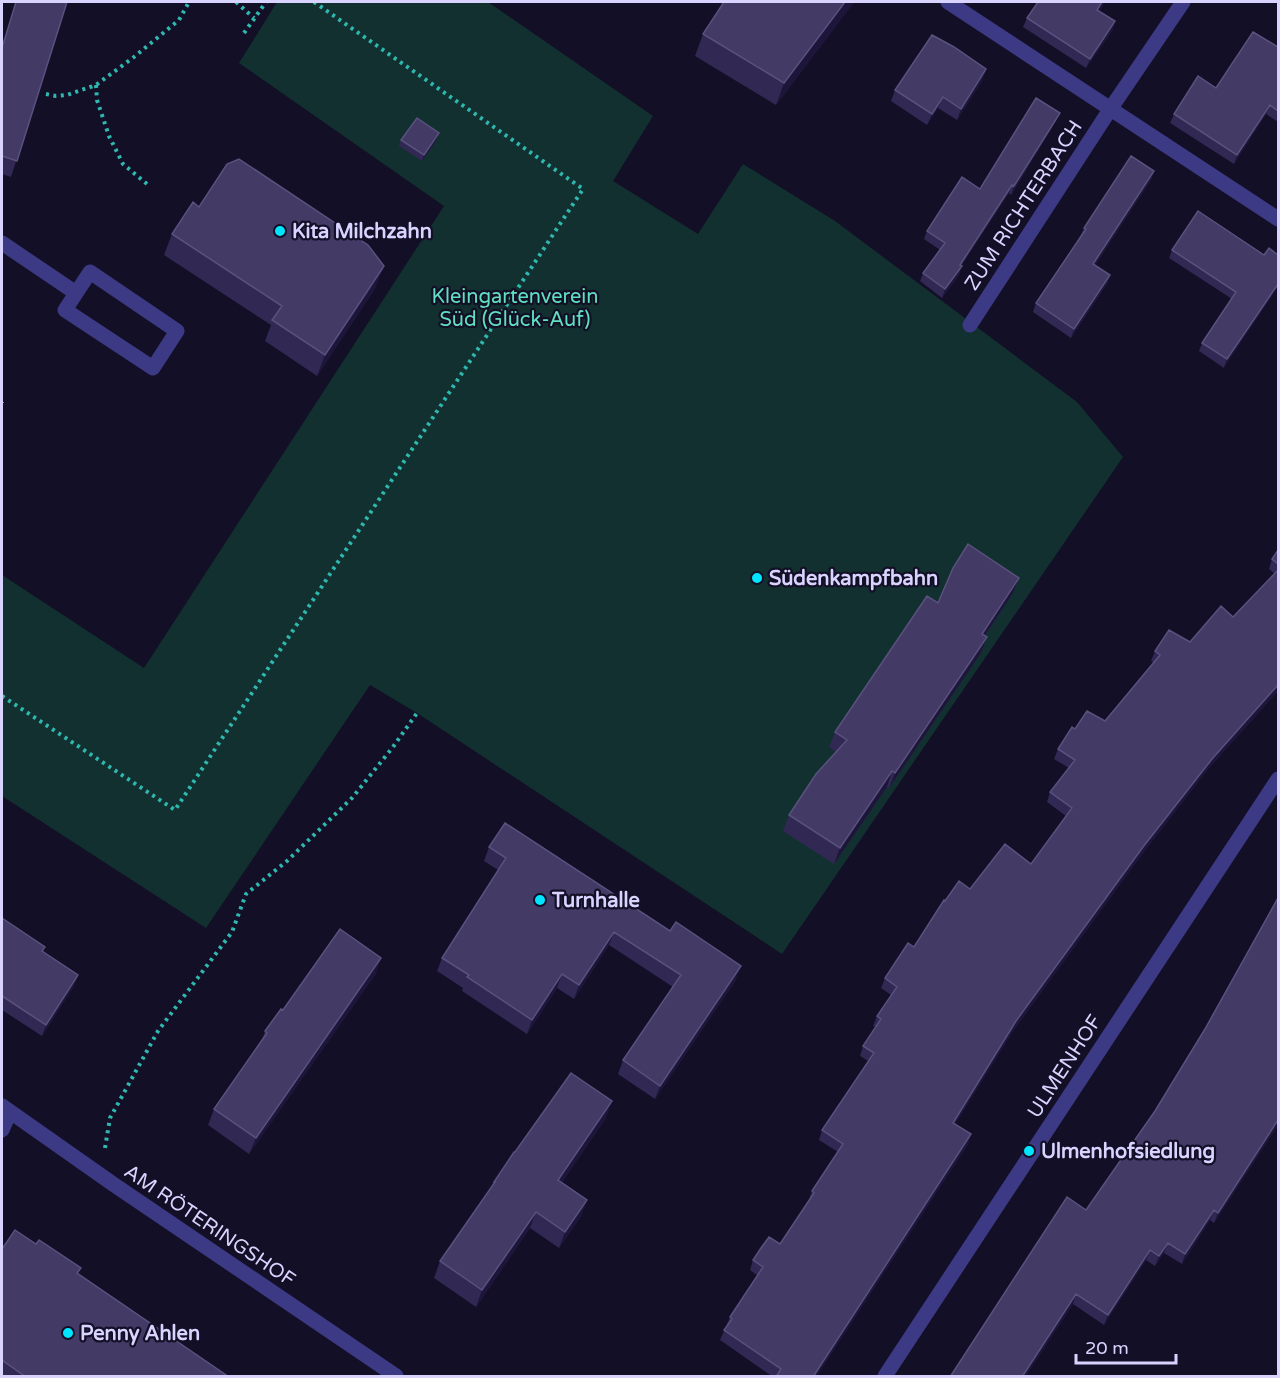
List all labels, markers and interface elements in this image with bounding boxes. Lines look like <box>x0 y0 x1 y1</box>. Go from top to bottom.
street label: ZUM RICHTERBACH <box>960 116 1088 295</box>
place label: Kita Milchzahn <box>292 220 432 244</box>
marker: Kita Milchzahn <box>273 224 287 238</box>
park label: Kleingartenverein Süd (Glück-Auf) <box>432 285 598 332</box>
place label: Südenkampfbahn <box>769 567 938 591</box>
marker: Südenkampfbahn <box>750 571 764 585</box>
place label: Turnhalle <box>551 889 640 913</box>
marker: Turnhalle <box>533 893 547 907</box>
street label: ULMENHOF <box>1023 1010 1107 1123</box>
place label: Ulmenhofsiedlung <box>1041 1140 1215 1164</box>
marker: Ulmenhofsiedlung <box>1022 1144 1036 1158</box>
street label: AM RÖTERINGSHOF <box>119 1159 300 1292</box>
place label: Penny Ahlen <box>80 1322 200 1346</box>
marker: Penny Ahlen <box>61 1326 75 1340</box>
scale bar <box>1076 1327 1176 1365</box>
text: 20 m <box>1085 1337 1129 1359</box>

